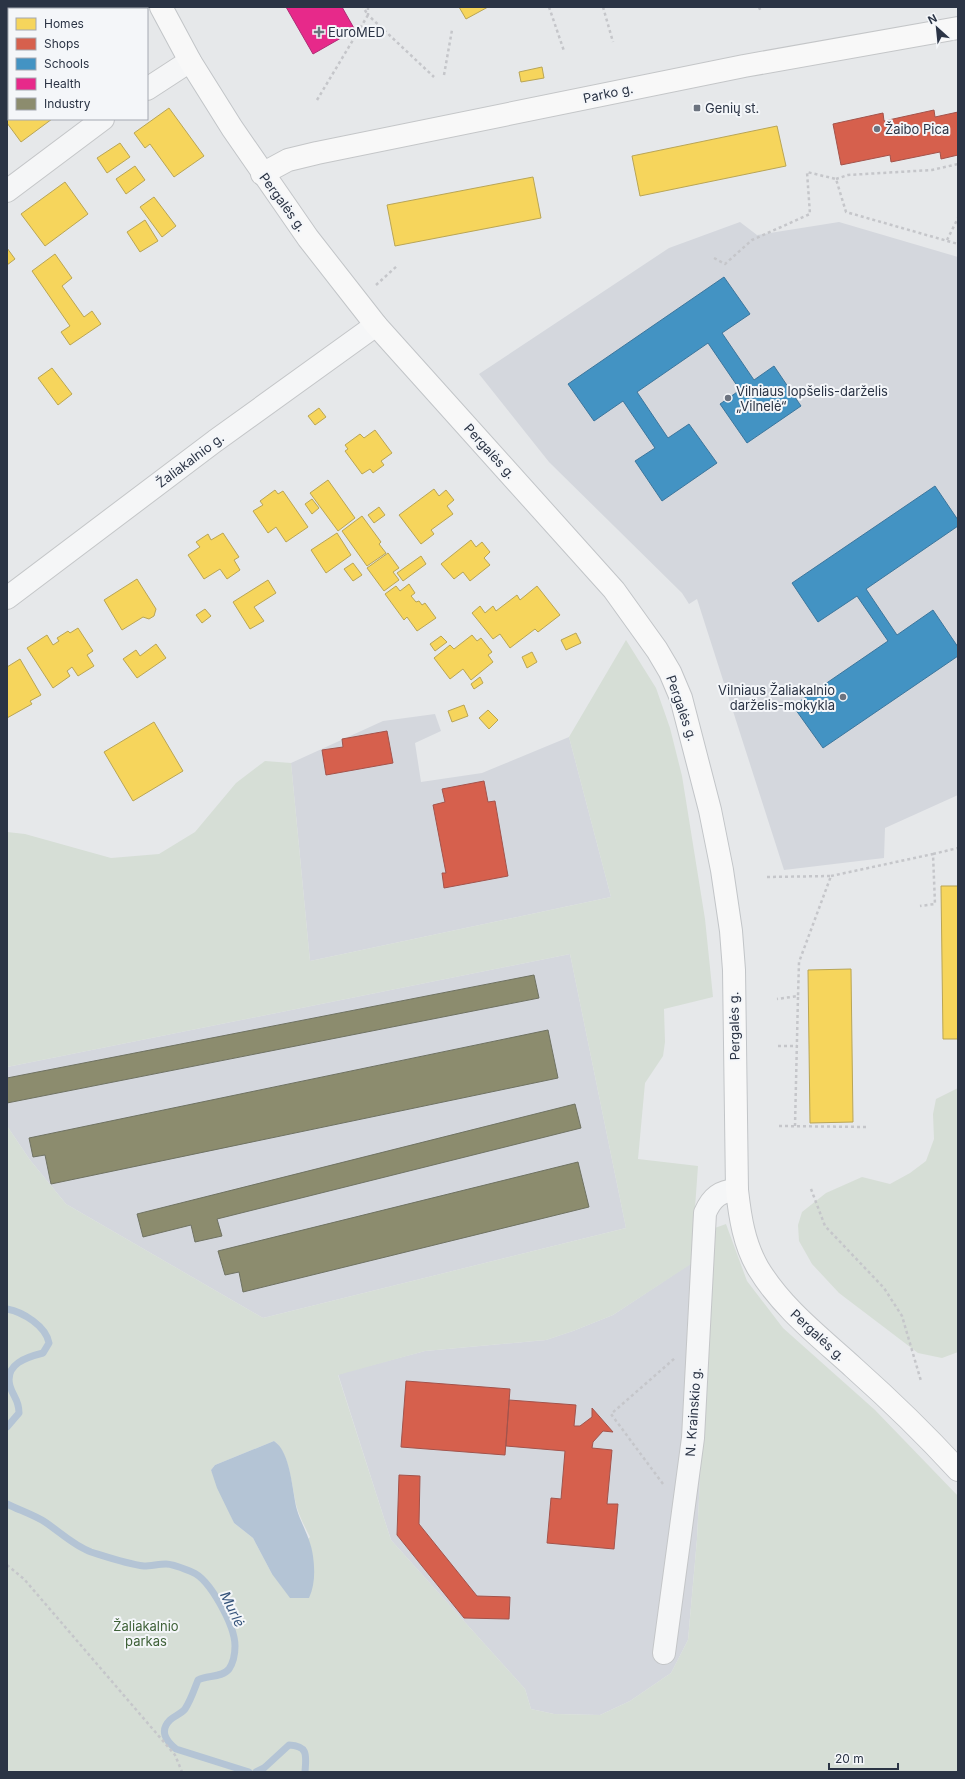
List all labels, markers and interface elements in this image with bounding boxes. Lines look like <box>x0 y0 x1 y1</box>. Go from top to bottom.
legend <box>8 8 148 120</box>
north arrow <box>917 8 957 48</box>
text: N <box>926 11 939 27</box>
text: Homes <box>44 16 84 31</box>
place label: EuroMED <box>328 24 385 40</box>
marker: EuroMED <box>313 26 325 38</box>
text: Shops <box>44 36 80 51</box>
text: Schools <box>44 56 89 71</box>
text: Health <box>44 76 81 91</box>
street label: Parko g. <box>582 80 634 106</box>
text: Industry <box>44 96 91 111</box>
place label: Genių st. <box>705 100 759 116</box>
marker: Genių st. <box>692 103 702 113</box>
place label: Žaibo Pica <box>885 121 949 137</box>
marker: Žaibo Pica <box>872 124 882 134</box>
street label: Pergalės g. <box>256 169 310 235</box>
place label: Vilniaus lopšelis-darželis „Vilnelė“ <box>736 383 888 414</box>
marker: Vilniaus lopšelis-darželis „Vilnelė“ <box>723 393 733 403</box>
street label: Pergalės g. <box>461 420 519 482</box>
street label: Žaliakalnio g. <box>153 429 227 491</box>
street label: Pergalės g. <box>663 673 701 743</box>
place label: Vilniaus Žaliakalnio darželis-mokykla <box>718 682 835 713</box>
marker: Vilniaus Žaliakalnio darželis-mokykla <box>838 692 848 702</box>
street label: Pergalės g. <box>725 991 743 1061</box>
street label: Pergalės g. <box>787 1306 849 1364</box>
street label: N. Krainskio g. <box>682 1367 704 1457</box>
water label: Murlė <box>217 1588 249 1630</box>
park label: Žaliakalnio parkas <box>113 1618 179 1649</box>
scale bar <box>829 1745 898 1771</box>
text: 20 m <box>835 1751 864 1766</box>

